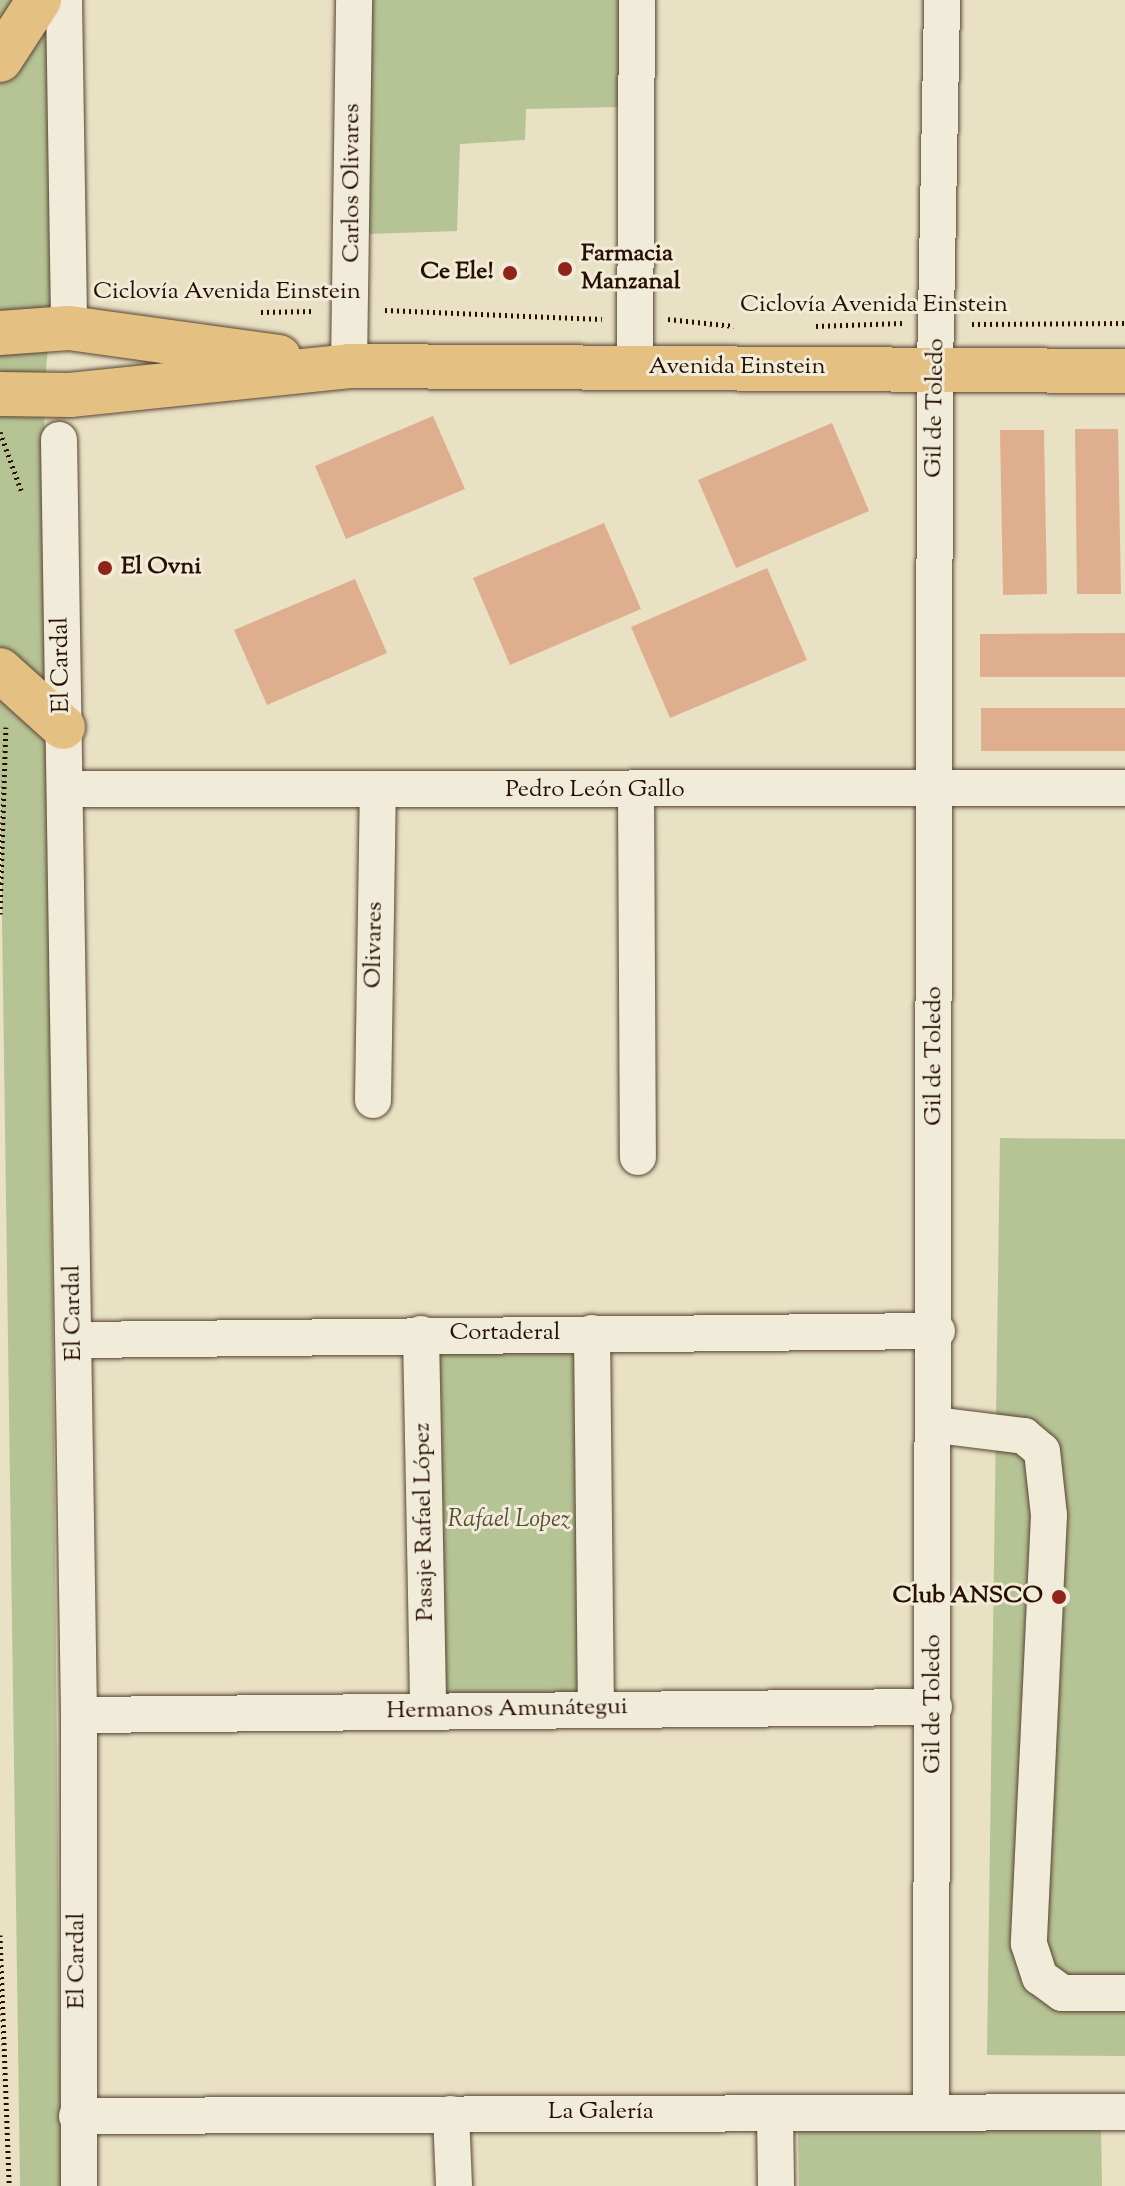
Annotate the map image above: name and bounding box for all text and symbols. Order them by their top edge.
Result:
street label: Carlos Olivares [339,103,367,263]
place label: Farmacia Manzanal [581,241,680,297]
place label: Ce Ele! [420,259,494,287]
marker: Farmacia Manzanal [556,260,574,278]
marker: Ce Ele! [501,264,519,282]
street label: Ciclovía Avenida Einstein [93,279,361,307]
street label: Ciclovía Avenida Einstein [740,292,1008,320]
street label: Gil de Toledo [920,338,952,478]
street label: Avenida Einstein [648,354,826,382]
place label: El Ovni [121,554,201,582]
marker: El Ovni [96,559,114,577]
street label: El Cardal [47,617,77,713]
street label: Pedro León Gallo [505,777,685,805]
street label: Olivares [360,901,390,989]
street label: Gil de Toledo [921,986,949,1126]
street label: El Cardal [59,1265,89,1361]
street label: Cortaderal [450,1320,560,1348]
street label: Pasaje Rafael López [409,1422,441,1622]
park label: Rafael Lopez [448,1507,570,1535]
place label: Club ANSCO [893,1583,1043,1611]
marker: Club ANSCO [1050,1588,1068,1606]
street label: Gil de Toledo [920,1634,948,1774]
street label: Hermanos Amunátegui [386,1693,628,1727]
street label: El Cardal [64,1913,92,2009]
street label: La Galería [548,2099,654,2127]

